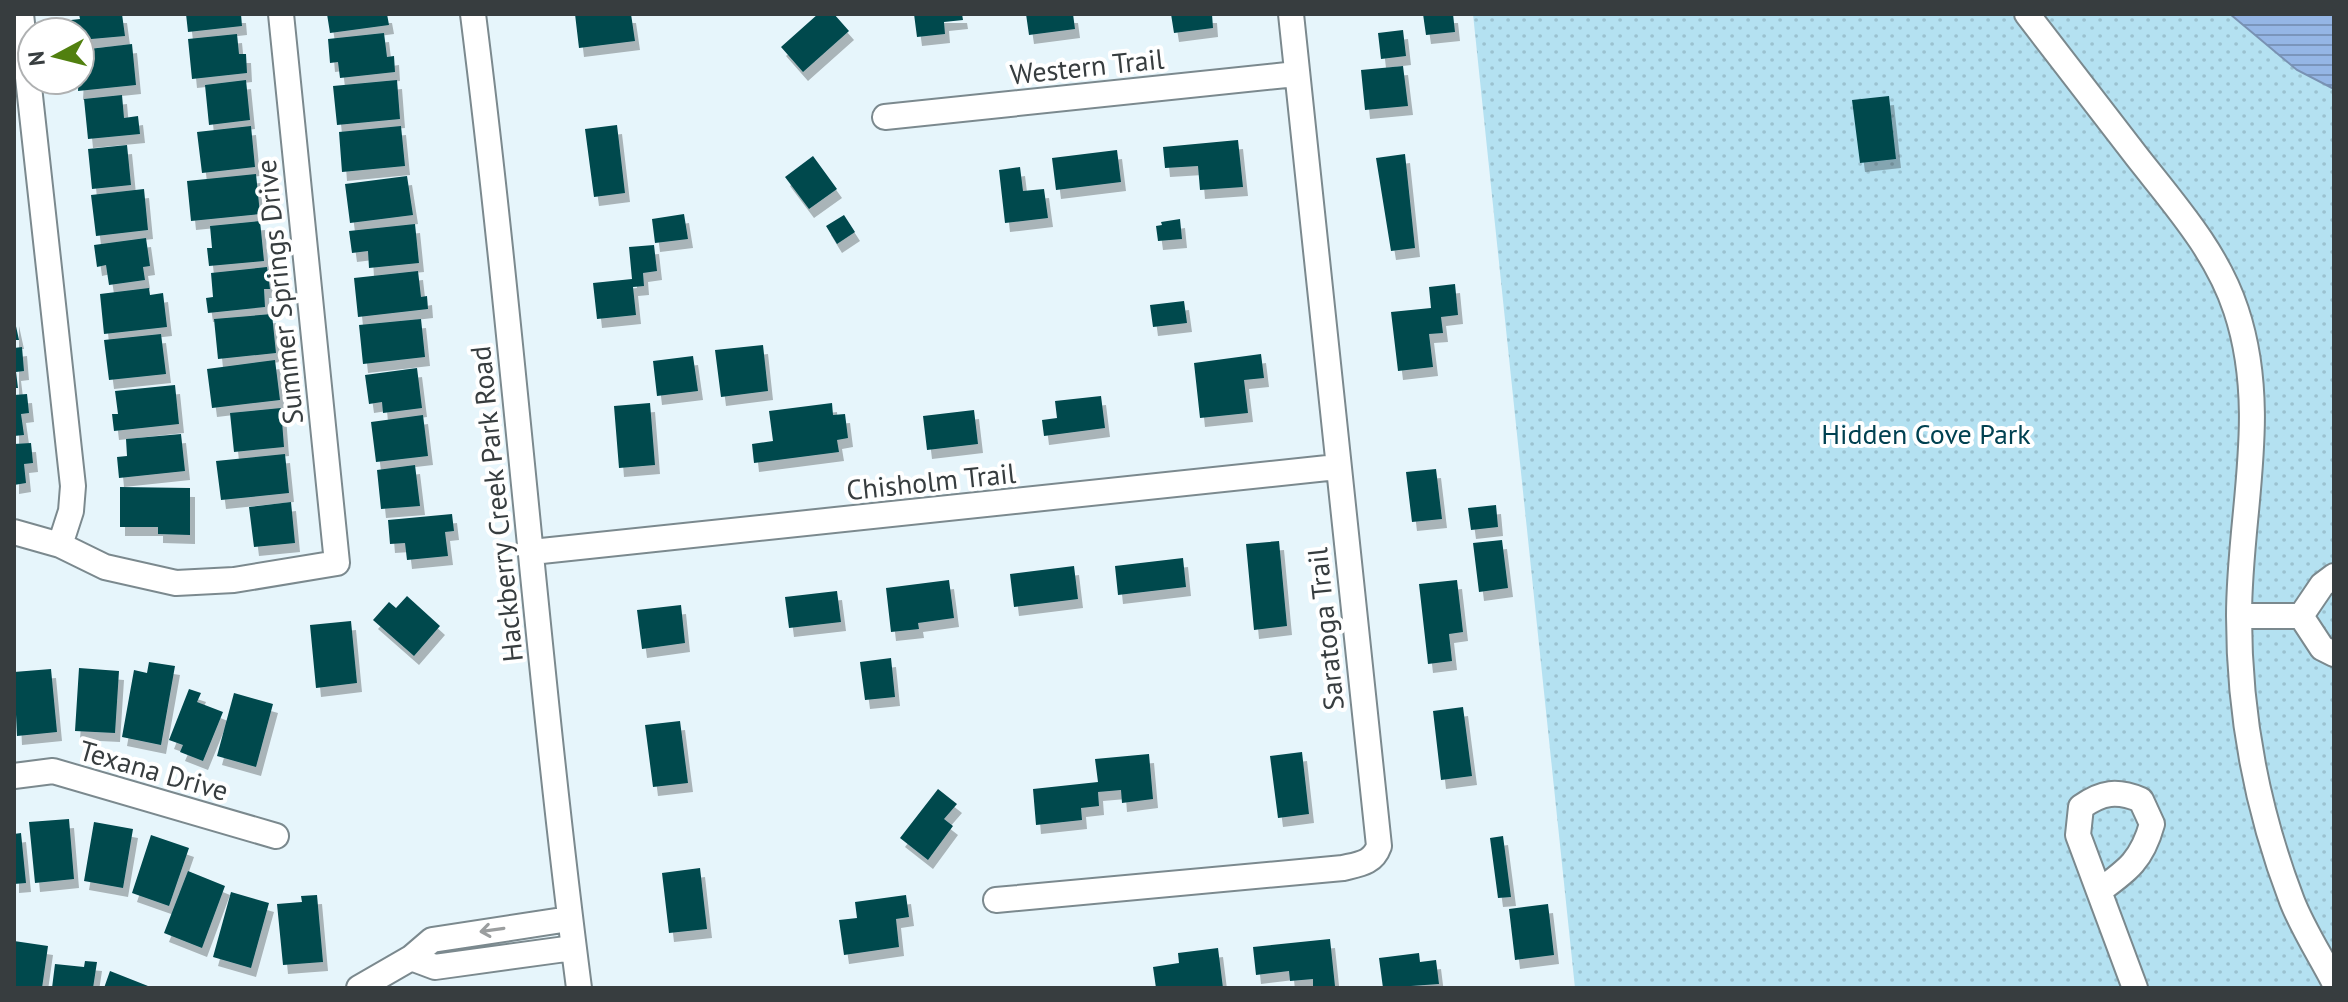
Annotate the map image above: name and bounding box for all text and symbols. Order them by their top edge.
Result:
north arrow [16,16,96,96]
street label: Western Trail [1008,40,1166,92]
text: N [21,50,51,67]
street label: Summer Springs Drive [247,158,311,426]
street label: Hackberry Creek Park Road [461,344,531,664]
park label: Hidden Cove Park [1821,415,2031,452]
street label: Chisholm Trail [844,454,1018,508]
street label: Saratoga Trail [1298,546,1352,712]
street label: Texana Drive [75,731,233,809]
one-way arrow [480,923,505,938]

